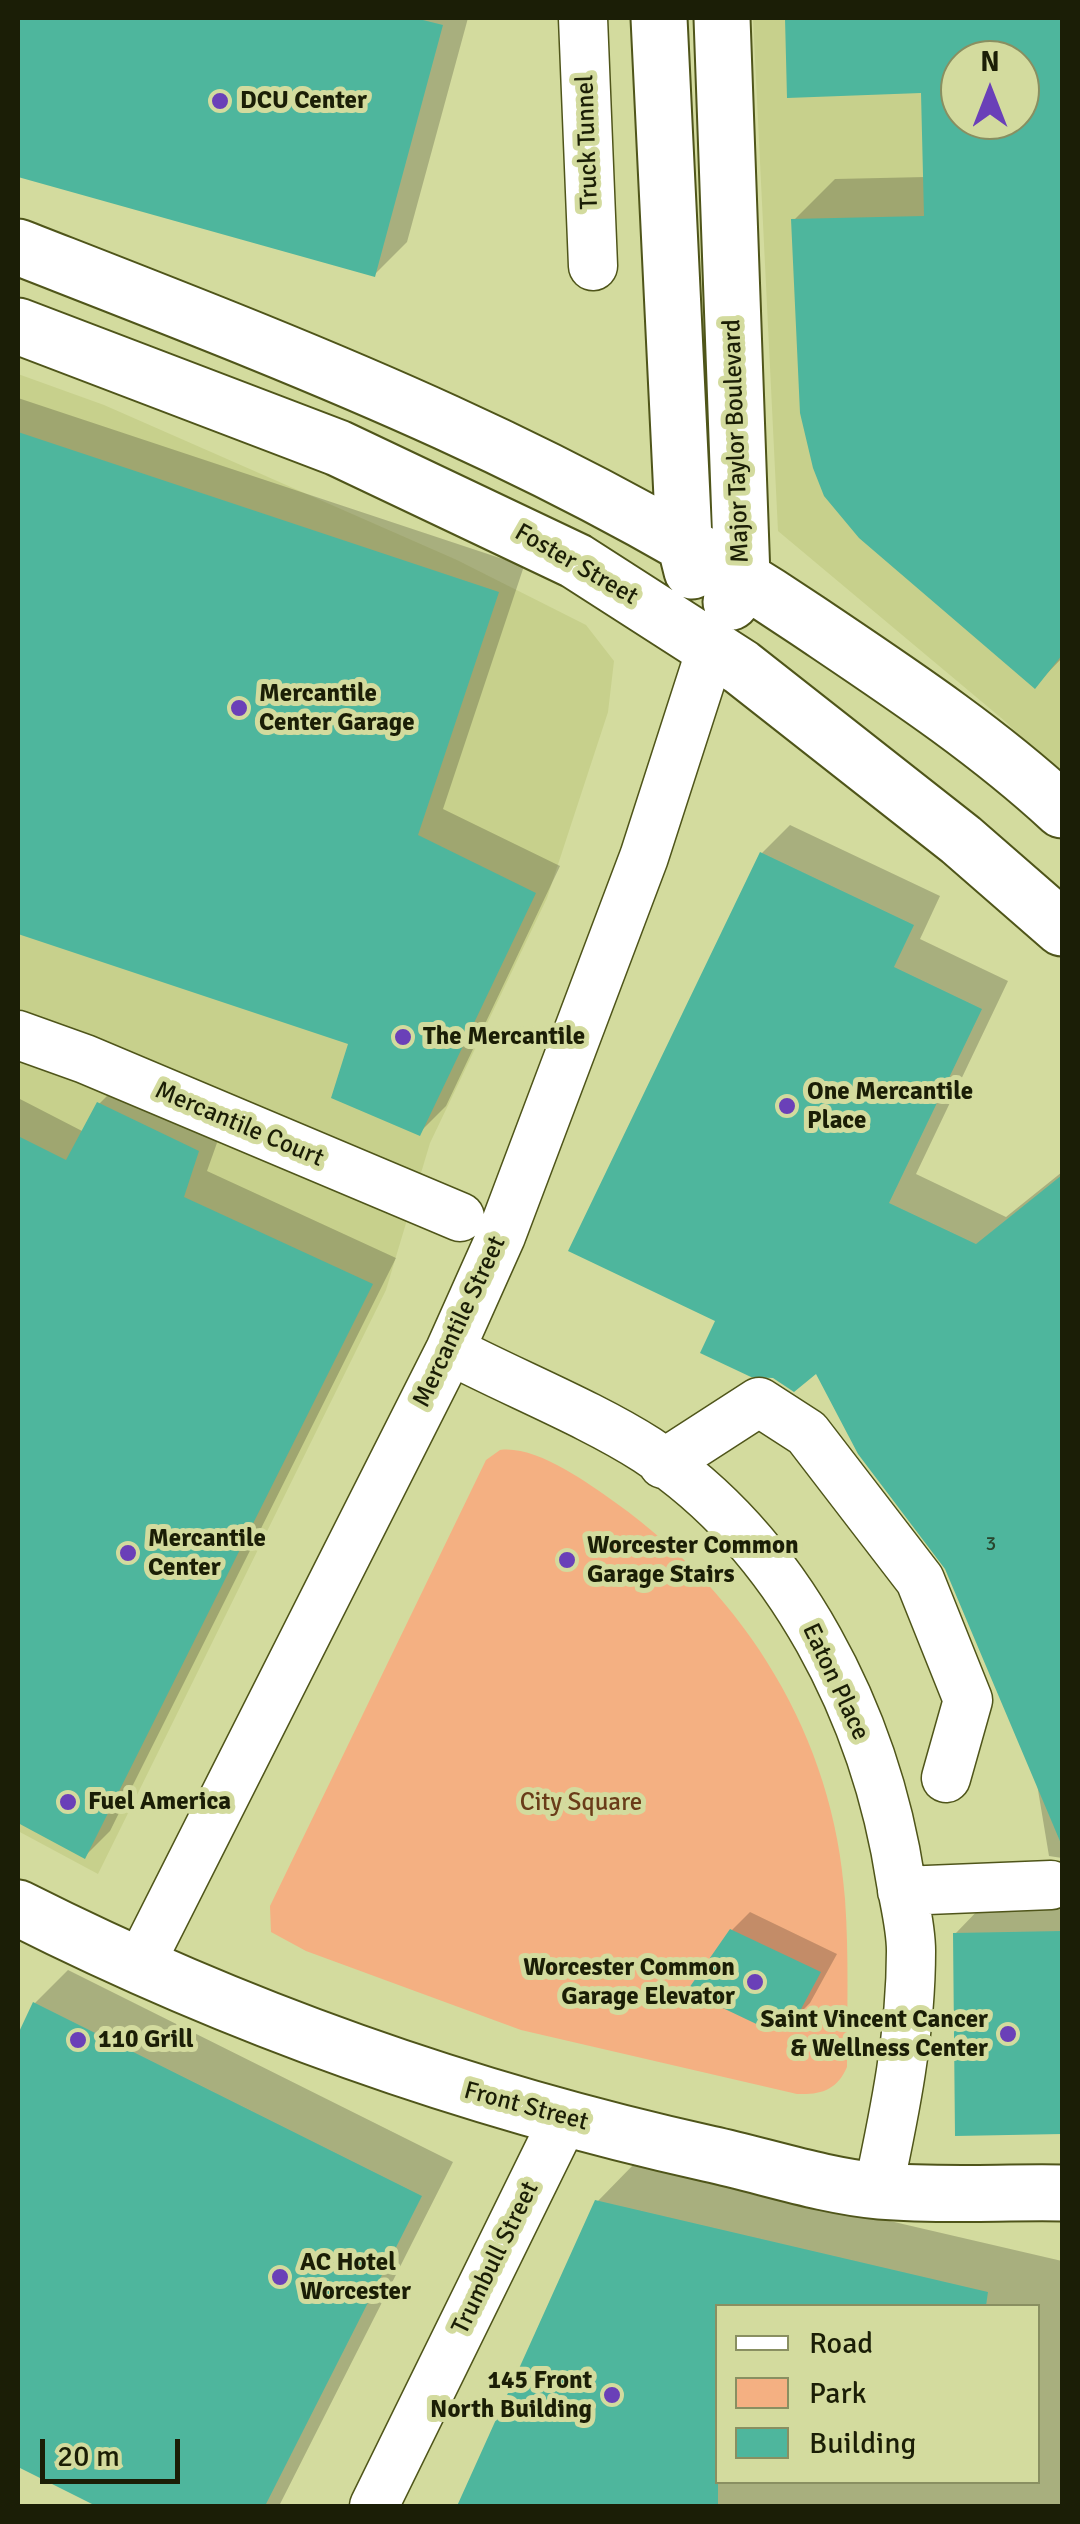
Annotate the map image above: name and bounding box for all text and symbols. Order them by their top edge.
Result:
north arrow [940,40,1040,140]
text: N [980,45,1000,79]
street label: Truck Tunnel [571,74,605,210]
place label: DCU Center [240,86,367,116]
marker: DCU Center [209,90,231,112]
street label: Major Taylor Boulevard [718,318,756,564]
street label: Foster Street [509,518,643,612]
place label: Mercantile Center Garage [259,679,415,738]
marker: Mercantile Center Garage [228,697,250,719]
place label: The Mercantile [423,1022,585,1052]
marker: The Mercantile [392,1026,414,1048]
street label: Mercantile Court [150,1076,328,1174]
place label: One Mercantile Place [807,1077,973,1136]
marker: One Mercantile Place [776,1095,798,1117]
street label: Mercantile Street [407,1232,513,1412]
place label: Mercantile Center [148,1524,266,1583]
place label: Worcester Common Garage Stairs [587,1531,799,1590]
house number: 3 [986,1533,996,1557]
marker: Mercantile Center [117,1542,139,1564]
marker: Worcester Common Garage Stairs [556,1549,578,1571]
street label: Eaton Place [795,1619,875,1745]
place label: Fuel America [88,1787,231,1817]
park label: City Square [520,1788,642,1818]
marker: Fuel America [57,1791,79,1813]
place label: Worcester Common Garage Elevator [523,1953,735,2012]
marker: Worcester Common Garage Elevator [744,1971,766,1993]
place label: Saint Vincent Cancer & Wellness Center [761,2005,988,2064]
marker: Saint Vincent Cancer & Wellness Center [997,2023,1019,2045]
place label: 110 Grill [98,2025,194,2055]
marker: 110 Grill [67,2029,89,2051]
street label: Front Street [461,2076,591,2138]
street label: Trumbull Street [446,2177,546,2339]
place label: AC Hotel Worcester [300,2248,411,2307]
marker: AC Hotel Worcester [269,2266,291,2288]
legend [715,2304,1040,2484]
text: Road [809,2325,873,2362]
place label: 145 Front North Building [430,2366,592,2425]
text: Park [809,2375,867,2412]
marker: 145 Front North Building [601,2384,623,2406]
scale bar [45,2419,185,2481]
text: Building [809,2425,916,2462]
text: 20 m [57,2438,120,2475]

